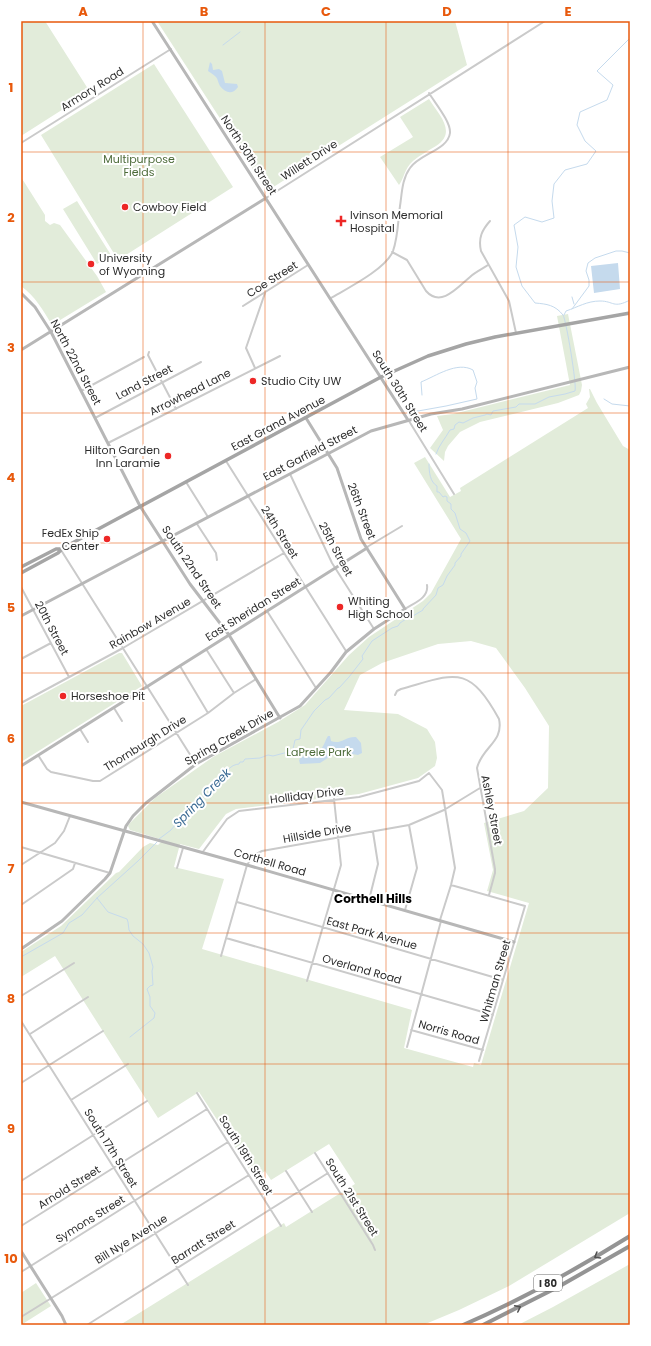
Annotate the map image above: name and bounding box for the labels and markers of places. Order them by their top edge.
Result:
place label: Cowboy Field [133,199,206,215]
marker: Cowboy Field [120,202,130,212]
place label: Ivinson Memorial Hospital [350,207,443,236]
marker: Ivinson Memorial Hospital [335,215,347,227]
place label: University of Wyoming [99,250,165,279]
marker: University of Wyoming [86,259,96,269]
place label: Studio City UW [261,373,341,389]
marker: Studio City UW [248,376,258,386]
place label: Hilton Garden Inn Laramie [85,442,160,471]
marker: Hilton Garden Inn Laramie [163,451,173,461]
place label: FedEx Ship Center [42,525,99,554]
marker: FedEx Ship Center [102,534,112,544]
place label: Whiting High School [348,593,413,622]
marker: Whiting High School [335,602,345,612]
place label: Horseshoe Pit [71,688,145,704]
marker: Horseshoe Pit [58,691,68,701]

